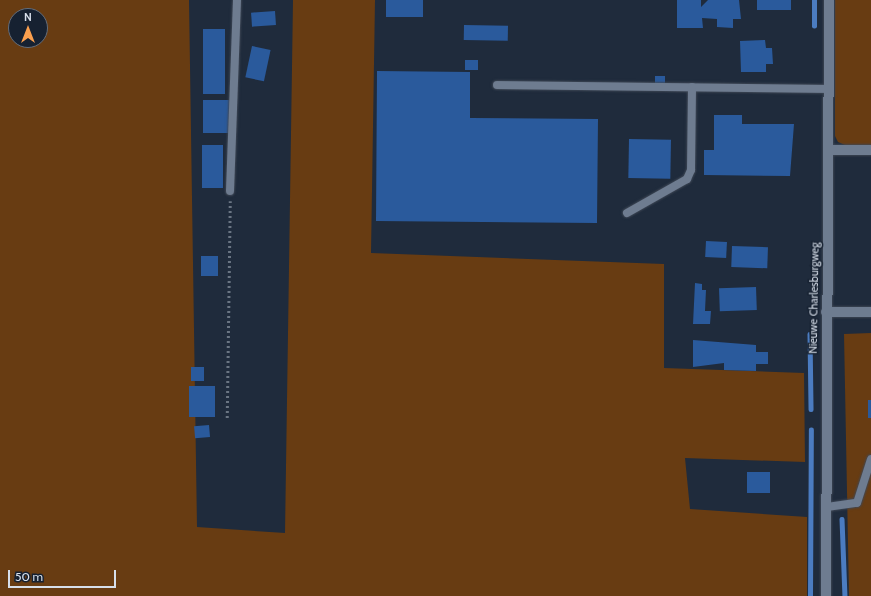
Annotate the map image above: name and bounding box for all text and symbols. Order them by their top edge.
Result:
north arrow [8,8,48,48]
text: N [24,10,32,24]
street label: Nieuwe Charlesburgweg [806,242,822,354]
scale bar [10,562,118,588]
text: 50 m [15,569,43,584]

